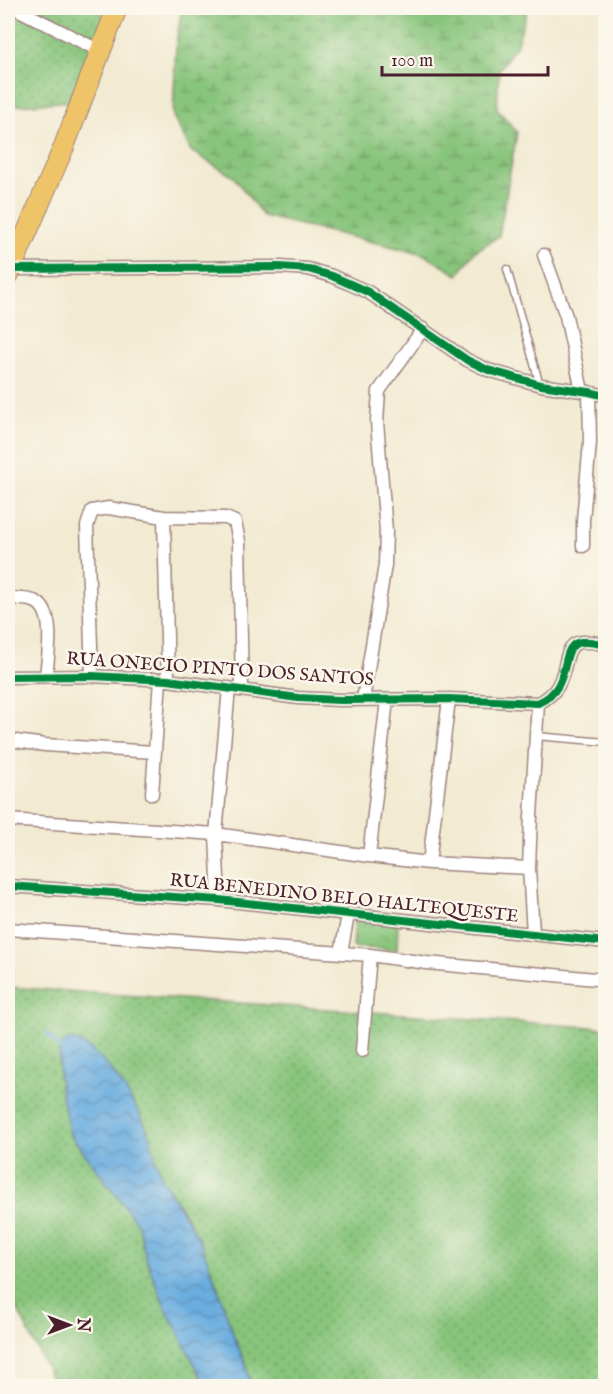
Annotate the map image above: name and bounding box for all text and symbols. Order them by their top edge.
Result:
scale bar [382,39,548,77]
text: 100 m [391,50,433,73]
street label: RUA ONECIO PINTO DOS SANTOS [66,648,374,692]
street label: RUA BENEDINO BELO HALTEQUESTE [168,869,520,929]
north arrow [39,1295,99,1355]
text: N [72,1317,92,1332]

